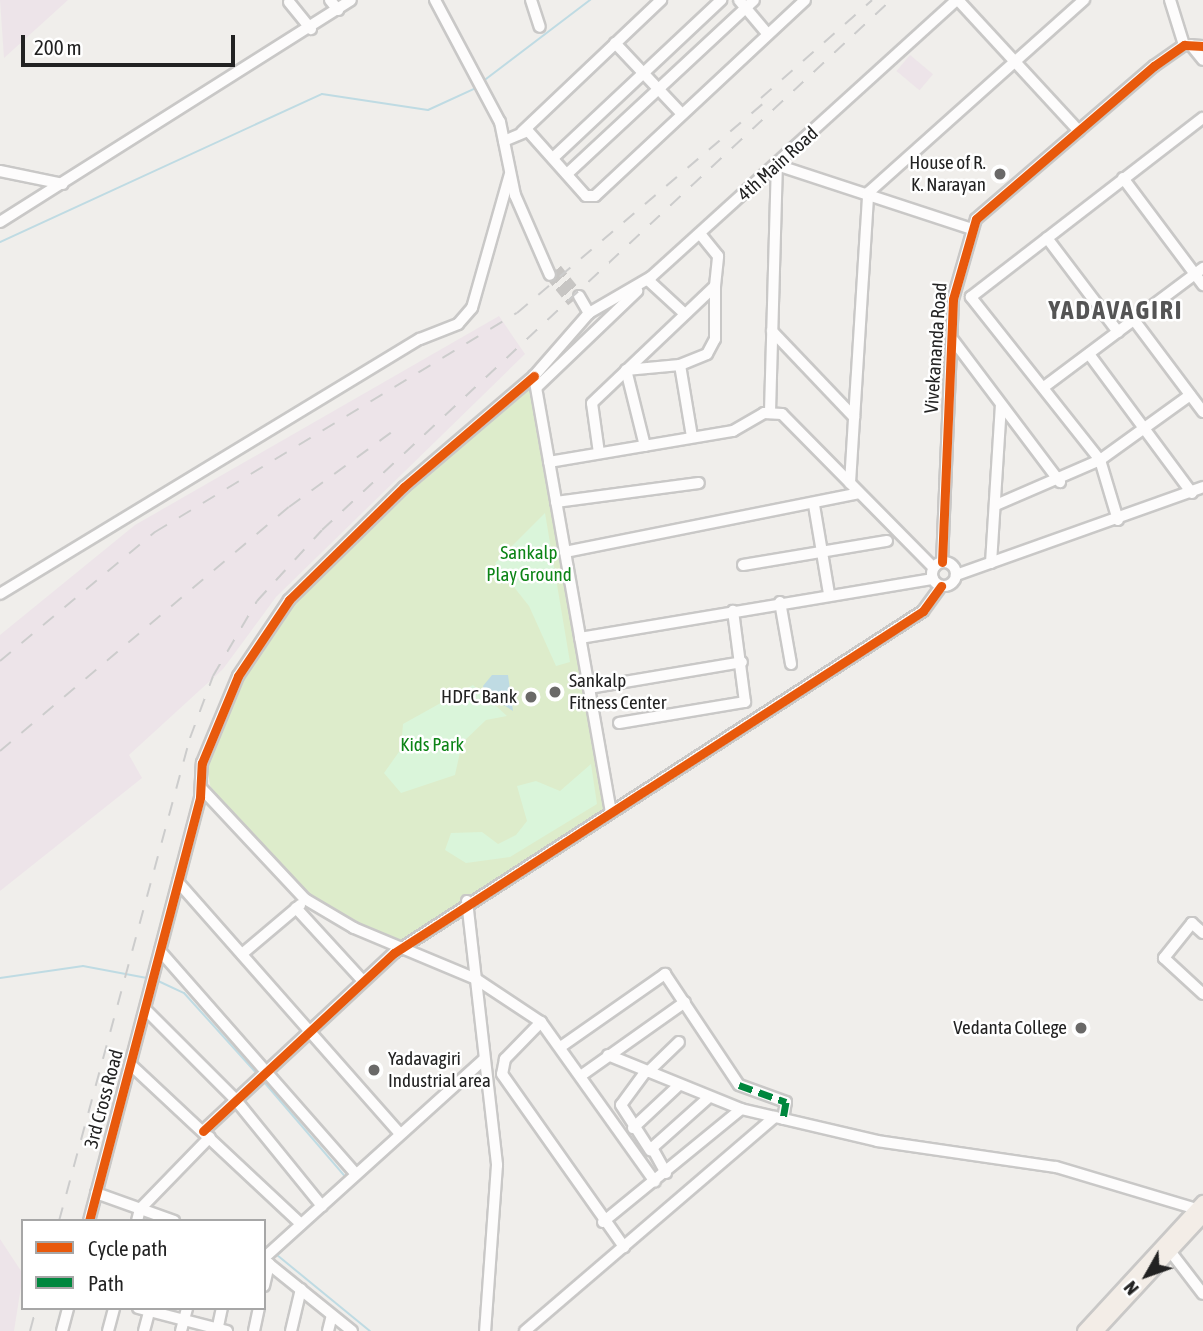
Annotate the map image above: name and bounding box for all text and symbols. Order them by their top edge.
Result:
scale bar [24,21,238,65]
text: 200 m [34,35,82,59]
street label: 4th Main Road [733,122,823,206]
place label: House of R. K. Narayan [909,152,986,196]
marker: House of R. K. Narayan [992,166,1008,182]
street label: Vivekananda Road [920,282,952,414]
district label: YADAVAGIRI [1050,295,1182,327]
park label: Sankalp Play Ground [486,542,572,586]
place label: Sankalp Fitness Center [569,670,666,714]
marker: Sankalp Fitness Center [547,684,563,700]
place label: HDFC Bank [441,686,517,708]
marker: HDFC Bank [523,689,539,705]
park label: Kids Park [400,734,464,756]
place label: Vedanta College [953,1017,1067,1039]
marker: Vedanta College [1073,1020,1089,1036]
street label: 3rd Cross Road [80,1047,128,1151]
place label: Yadavagiri Industrial area [388,1048,491,1092]
marker: Yadavagiri Industrial area [366,1062,382,1078]
legend [21,1219,266,1310]
text: Cycle path [88,1236,167,1260]
north arrow [1112,1240,1182,1310]
text: Path [88,1271,124,1295]
text: N [1119,1277,1143,1300]

